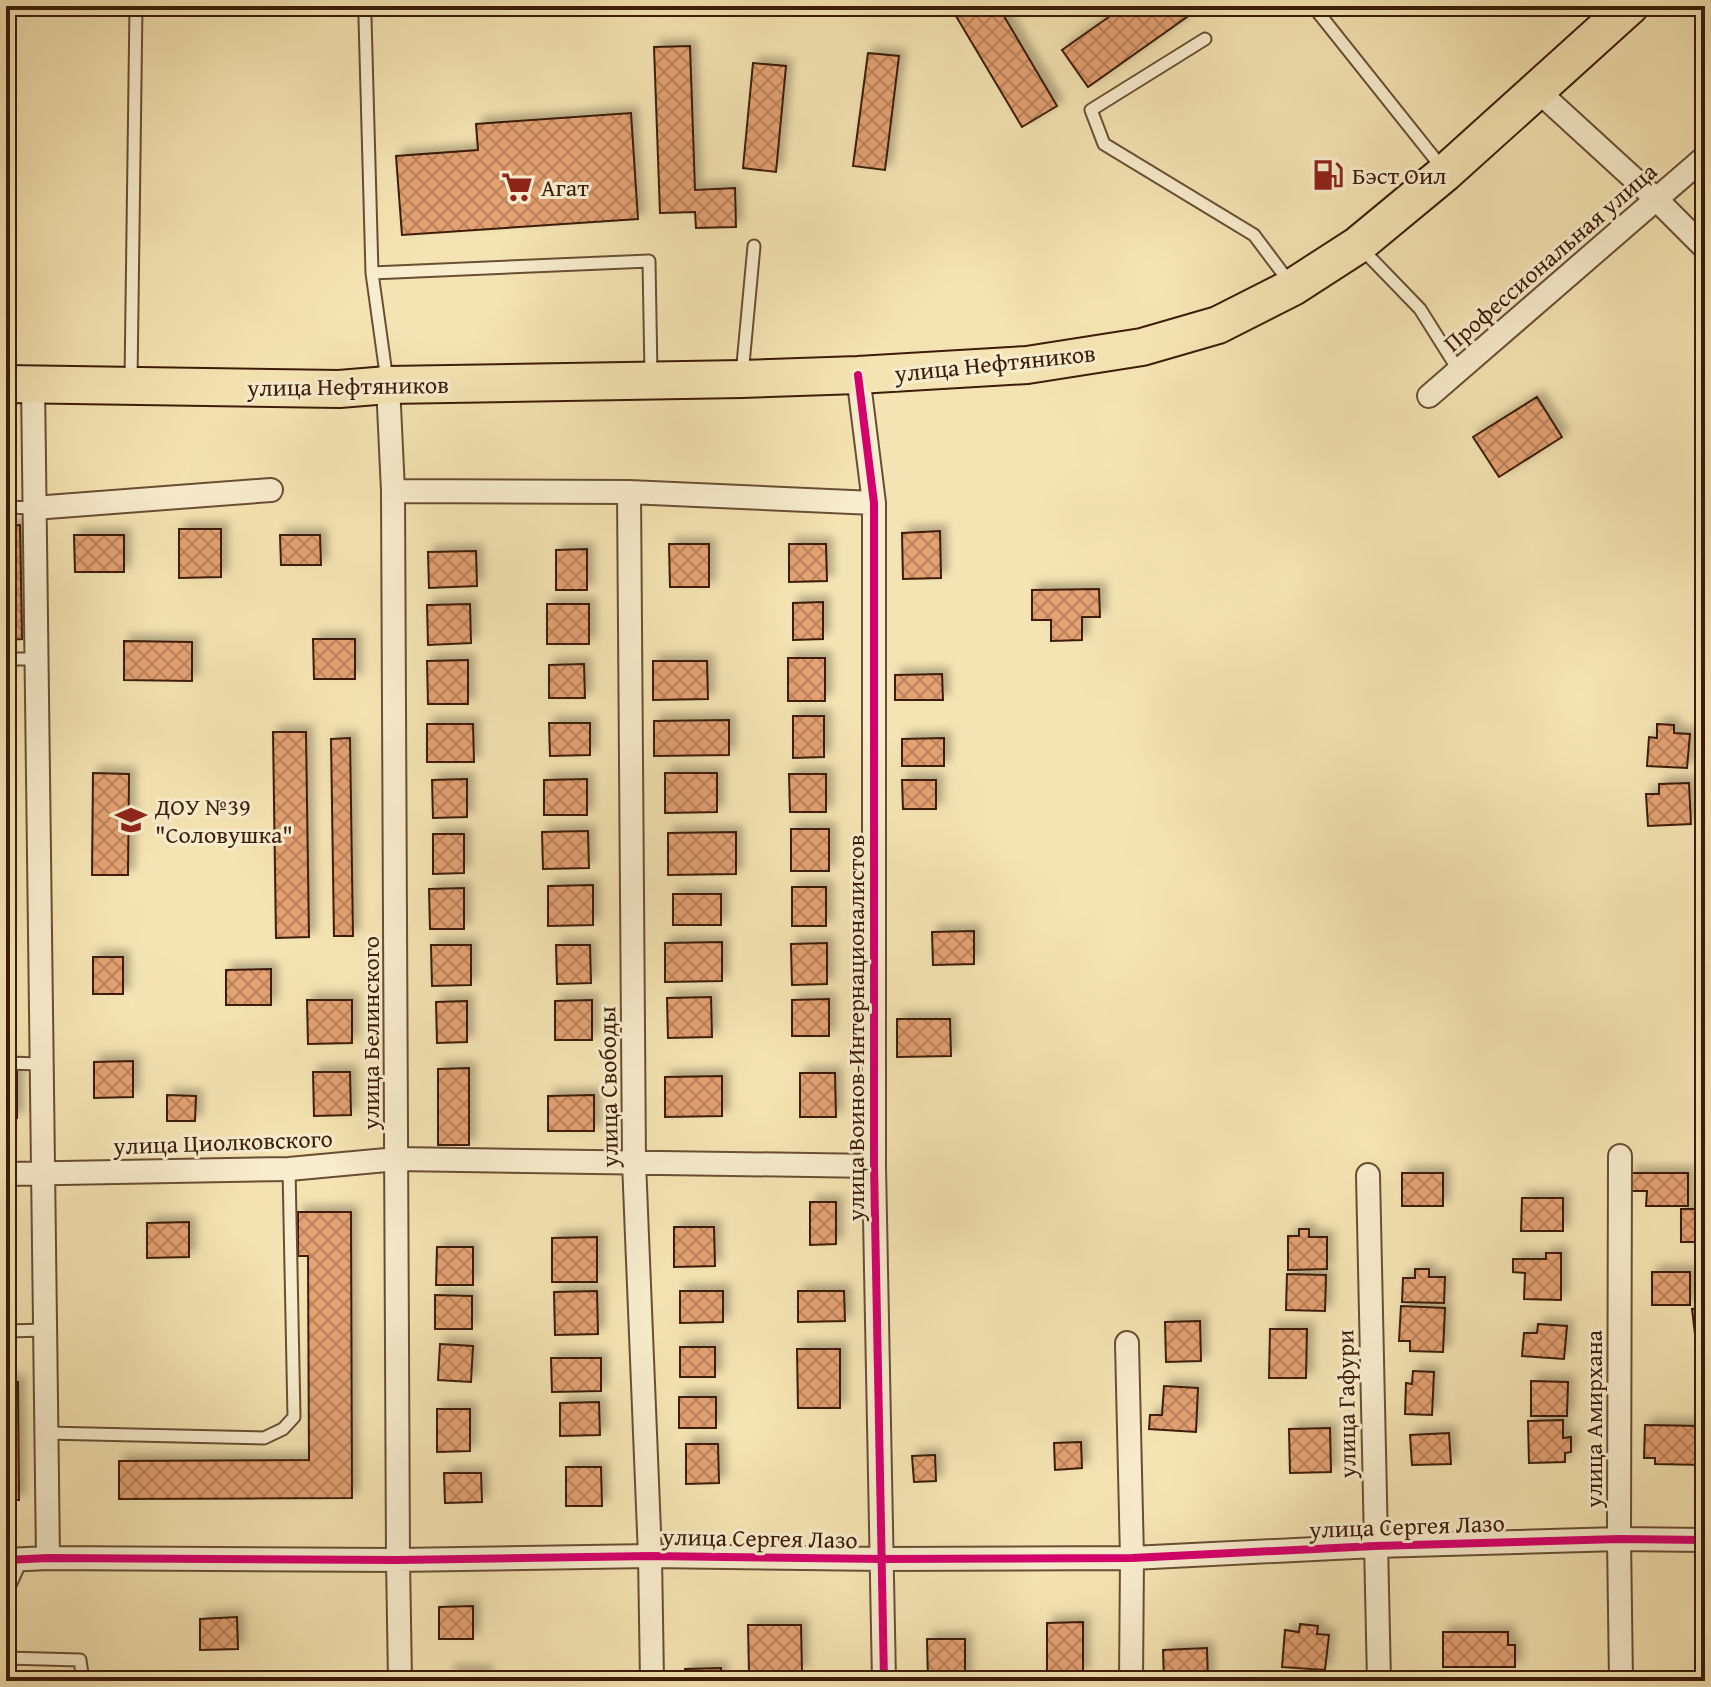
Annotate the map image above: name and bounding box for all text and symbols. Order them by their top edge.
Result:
street label: Профессиональная улица [1435,154,1665,360]
fuel station icon: Бэст Оил [1311,158,1345,192]
place label: Бэст Оил [1352,158,1446,193]
supermarket icon: Агат [500,170,534,204]
place label: Агат [541,170,589,205]
street label: улица Нефтяников [892,335,1097,391]
street label: улица Нефтяников [246,367,449,405]
place label: ДОУ №39 "Соловушка" [154,789,293,852]
school or university icon: ДОУ №39 "Соловушка" [114,803,148,837]
street label: улица Воинов-Интернационалистов [838,835,873,1222]
street label: улица Белинского [353,936,388,1131]
street label: улица Свободы [589,1006,627,1169]
street label: улица Циолковского [112,1121,333,1163]
street label: улица Гафури [1327,1329,1365,1480]
street label: улица Амирхана [1576,1329,1611,1509]
street label: улица Сергея Лазо [1308,1505,1505,1547]
street label: улица Сергея Лазо [661,1519,858,1557]

